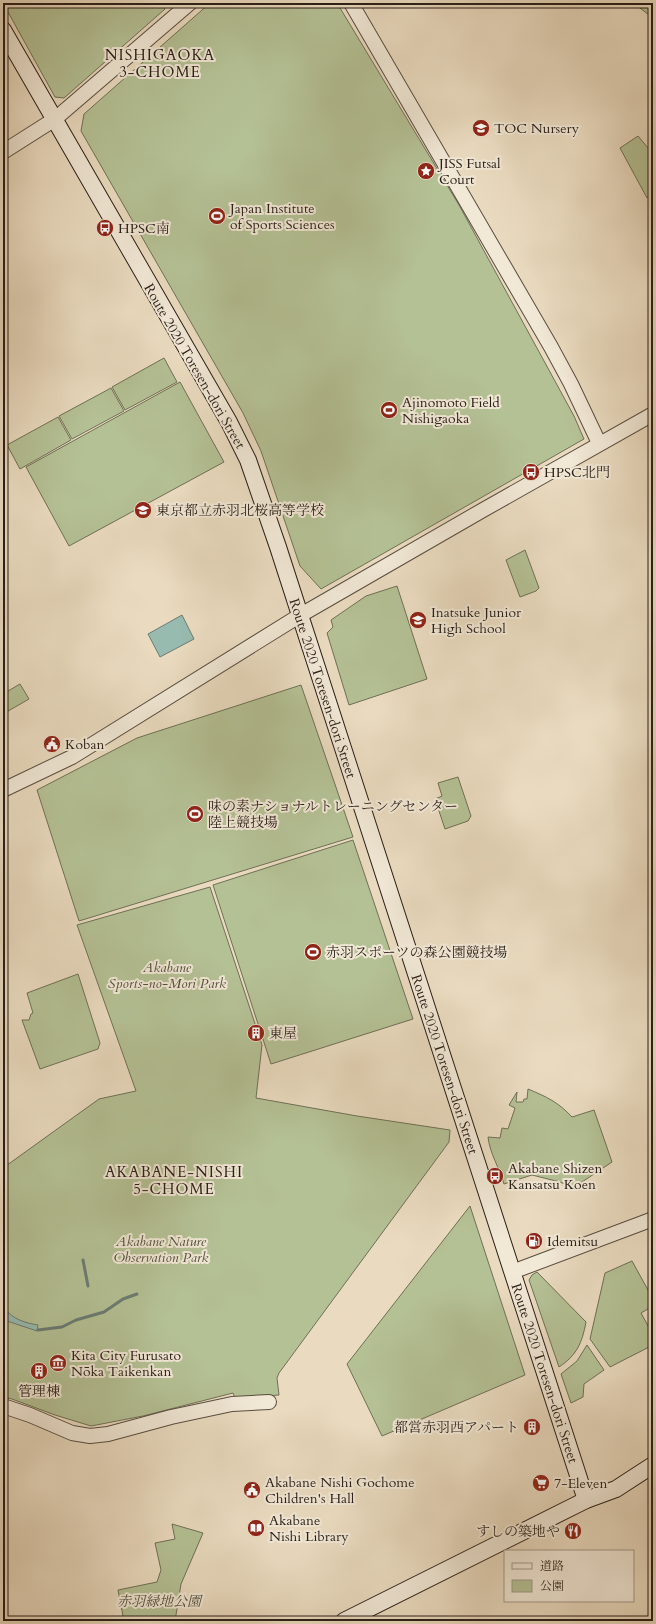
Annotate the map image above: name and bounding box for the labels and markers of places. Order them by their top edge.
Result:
school or university icon: TOC Nursery [471,118,491,138]
place label: TOC Nursery [494,119,580,138]
place label: JISS Futsal Court [437,154,501,189]
place icon: JISS Futsal Court [416,161,436,181]
place label: Japan Institute of Sports Sciences [228,199,335,234]
sports icon: Japan Institute of Sports Sciences [207,206,227,226]
bus stop icon: HPSC南 [95,218,115,238]
place label: HPSC南 [118,219,170,238]
place label: Ajinomoto Field Nishigaoka [402,393,500,428]
sports icon: Ajinomoto Field Nishigaoka [379,400,399,420]
bus stop icon: HPSC北門 [521,462,541,482]
place label: HPSC北門 [544,463,610,482]
school or university icon: 東京都立赤羽北桜高等学校 [133,500,153,520]
place label: 東京都立赤羽北桜高等学校 [156,501,324,520]
place label: Inatsuke Junior High School [431,603,522,638]
school or university icon: Inatsuke Junior High School [408,610,428,630]
public building icon: Koban [42,734,62,754]
place label: Koban [65,735,105,754]
place label: 味の素ナショナルトレーニングセンター 陸上競技場 [208,797,458,832]
sports icon: 味の素ナショナルトレーニングセンター 陸上競技場 [185,804,205,824]
sports icon: 赤羽スポーツの森公園競技場 [303,942,323,962]
place label: 赤羽スポーツの森公園競技場 [326,943,507,962]
building icon: 東屋 [246,1023,266,1043]
place label: 東屋 [269,1024,297,1043]
place label: Akabane Shizen Kansatsu Koen [508,1159,602,1194]
bus stop icon: Akabane Shizen Kansatsu Koen [485,1166,505,1186]
fuel station icon: Idemitsu [524,1231,544,1251]
place label: Idemitsu [547,1232,598,1251]
place label: Kita City Furusato Nōka Taikenkan [71,1346,181,1381]
museum icon: Kita City Furusato Nōka Taikenkan [48,1353,68,1373]
building icon: 管理棟 [29,1361,49,1381]
place label: 管理棟 [18,1382,60,1401]
building icon: 都営赤羽西アパート [522,1417,542,1437]
place label: 都営赤羽西アパート [394,1418,519,1437]
place label: Akabane Nishi Gochome Children's Hall [265,1473,415,1508]
supermarket icon: 7-Eleven [531,1473,551,1493]
place label: 7-Eleven [554,1474,607,1493]
public building icon: Akabane Nishi Gochome Children's Hall [242,1480,262,1500]
place label: Akabane Nishi Library [269,1511,349,1546]
library icon: Akabane Nishi Library [246,1518,266,1538]
restaurant icon: すしの築地や [563,1521,583,1541]
place label: すしの築地や [476,1522,560,1541]

